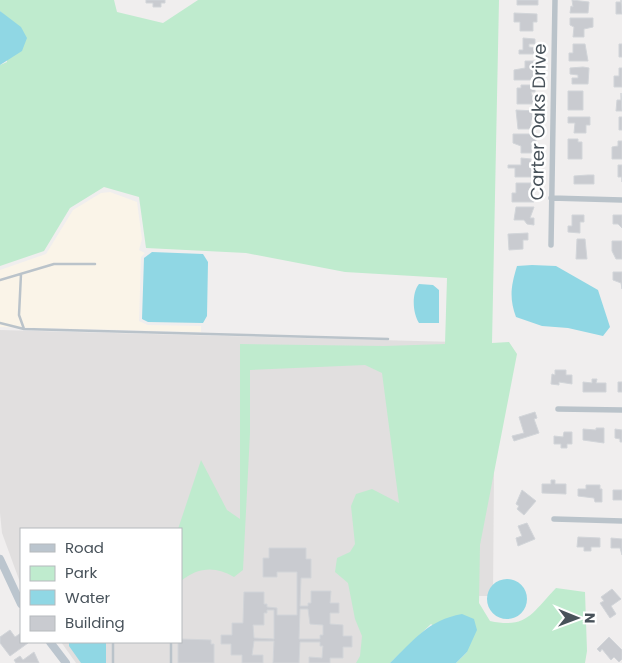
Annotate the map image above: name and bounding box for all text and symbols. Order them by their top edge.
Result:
street label: Carter Oaks Drive [524,43,552,201]
legend [20,528,182,643]
text: Road [65,537,104,558]
text: Park [65,562,97,583]
text: Water [65,587,111,608]
north arrow [552,593,602,643]
text: Building [65,612,125,633]
text: N [580,613,600,624]

